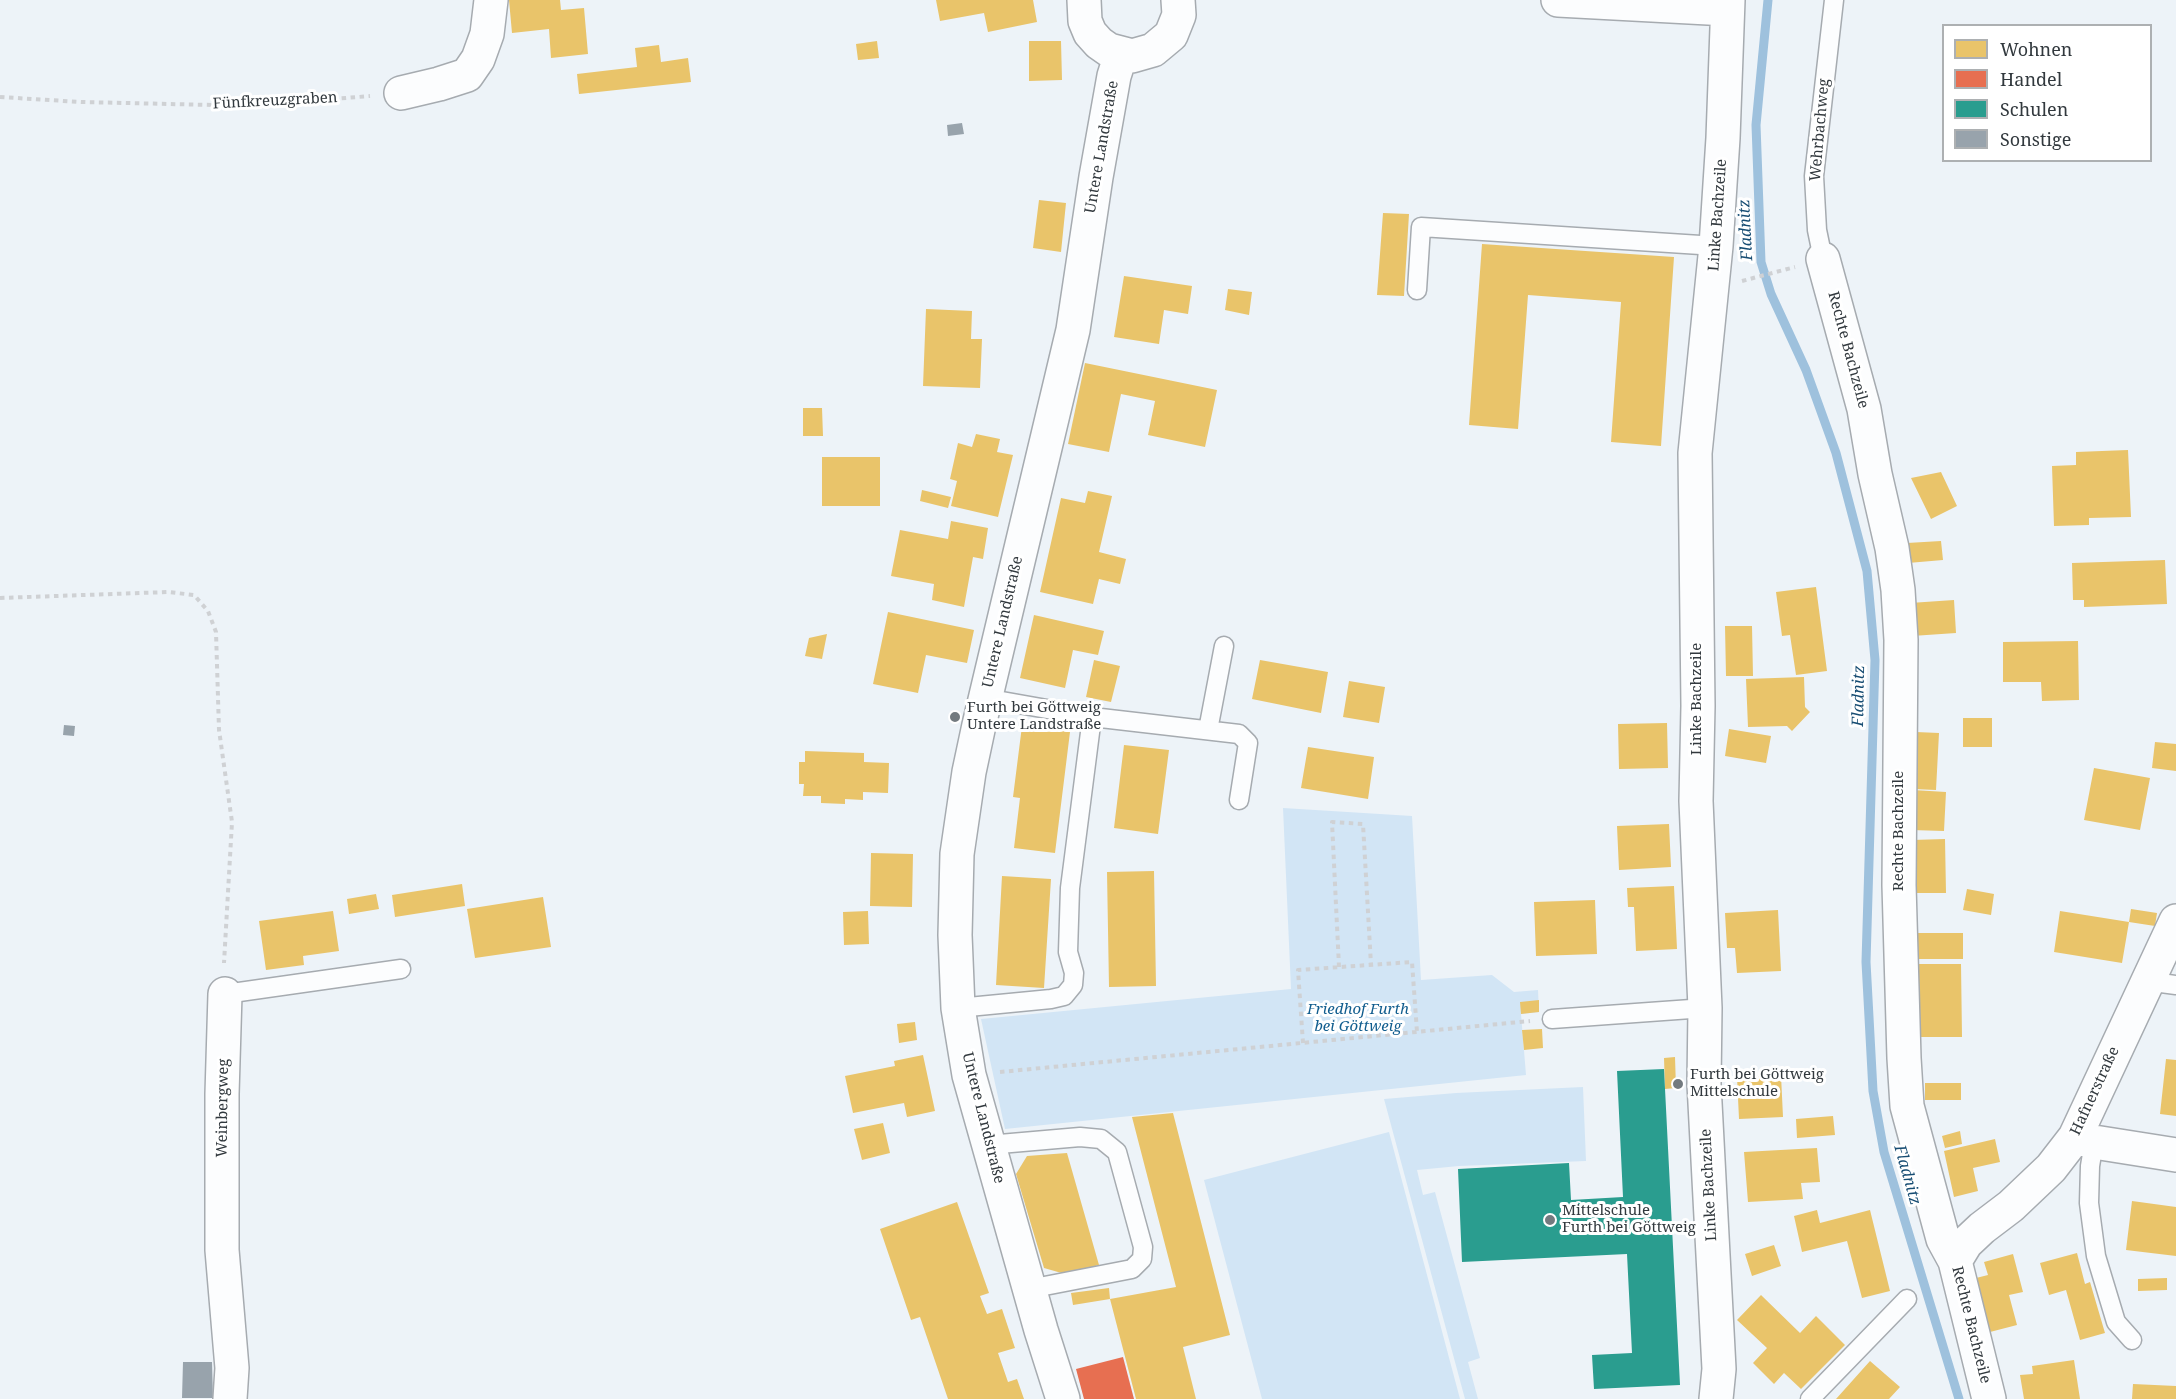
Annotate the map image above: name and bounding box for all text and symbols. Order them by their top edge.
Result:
legend [1942,24,2152,162]
text: Wohnen [2000,37,2072,61]
text: Handel [2000,67,2062,91]
street label: Wehrbachweg [1807,78,1833,182]
street label: Untere Landstraße [1081,79,1123,215]
street label: Fünfkreuzgraben [212,89,338,113]
text: Schulen [2000,97,2068,121]
text: Sonstige [2000,127,2071,151]
street label: Linke Bachzeile [1705,158,1731,272]
water label: Fladnitz [1735,199,1757,261]
street label: Rechte Bachzeile [1824,290,1872,410]
street label: Untere Landstraße [979,555,1027,689]
street label: Linke Bachzeile [1688,643,1706,755]
water label: Fladnitz [1849,665,1869,727]
place label: Furth bei Göttweig Untere Landstraße [967,699,1101,734]
marker: Furth bei Göttweig Untere Landstraße [948,710,962,724]
street label: Rechte Bachzeile [1890,771,1908,891]
park label: Friedhof Furth bei Göttweig [1307,1001,1409,1036]
street label: Hafnerstraße [2067,1044,2123,1138]
street label: Untere Landstraße [958,1051,1008,1185]
street label: Weinbergweg [213,1059,233,1157]
place label: Furth bei Göttweig Mittelschule [1690,1066,1824,1101]
marker: Furth bei Göttweig Mittelschule [1671,1077,1685,1091]
street label: Linke Bachzeile [1697,1128,1721,1242]
water label: Fladnitz [1889,1143,1925,1207]
place label: Mittelschule Furth bei Göttweig [1562,1202,1696,1237]
marker: Mittelschule Furth bei Göttweig [1543,1213,1557,1227]
street label: Rechte Bachzeile [1948,1264,1994,1386]

